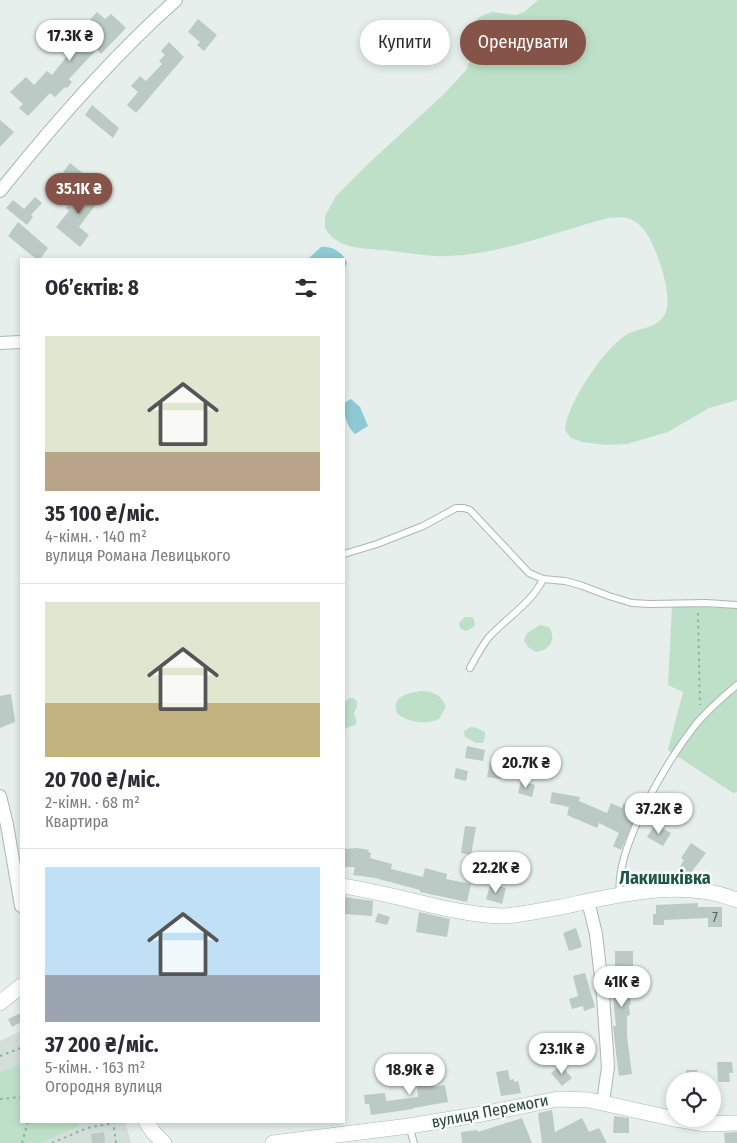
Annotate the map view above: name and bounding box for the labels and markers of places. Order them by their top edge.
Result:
pin: 17.3K ₴ [24,20,116,62]
pin: 35.1K ₴ [33,172,125,215]
pin: 20.7K ₴ [480,746,572,789]
pin: 37.2K ₴ [613,792,705,835]
pin: 22.2K ₴ [450,852,542,894]
pin: 41K ₴ [587,966,657,1008]
pin: 23.1K ₴ [516,1032,608,1075]
pin: 18.9K ₴ [364,1054,456,1096]

